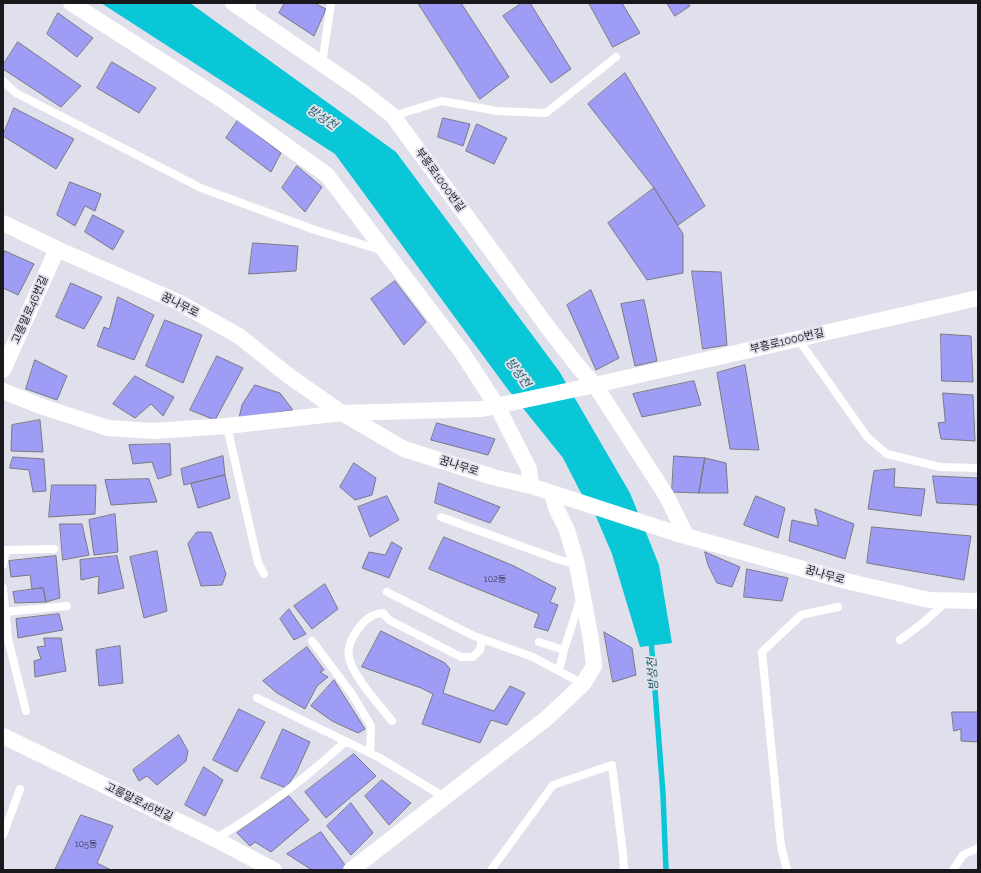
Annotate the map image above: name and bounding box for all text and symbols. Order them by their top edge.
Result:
water label: 방성천 [304,103,340,133]
street label: 부흥로1000번길 [412,146,468,214]
street label: 고릉말로46번길 [9,274,51,346]
street label: 꿈나무로 [159,290,201,320]
street label: 부흥로1000번길 [749,326,825,356]
water label: 방성천 [502,355,534,391]
street label: 꿈나무로 [438,453,480,479]
street label: 꿈나무로 [804,563,846,587]
house number: 102동 [484,574,506,584]
water label: 방성천 [645,657,661,691]
street label: 고릉말로46번길 [103,780,175,824]
house number: 105동 [75,839,97,849]

